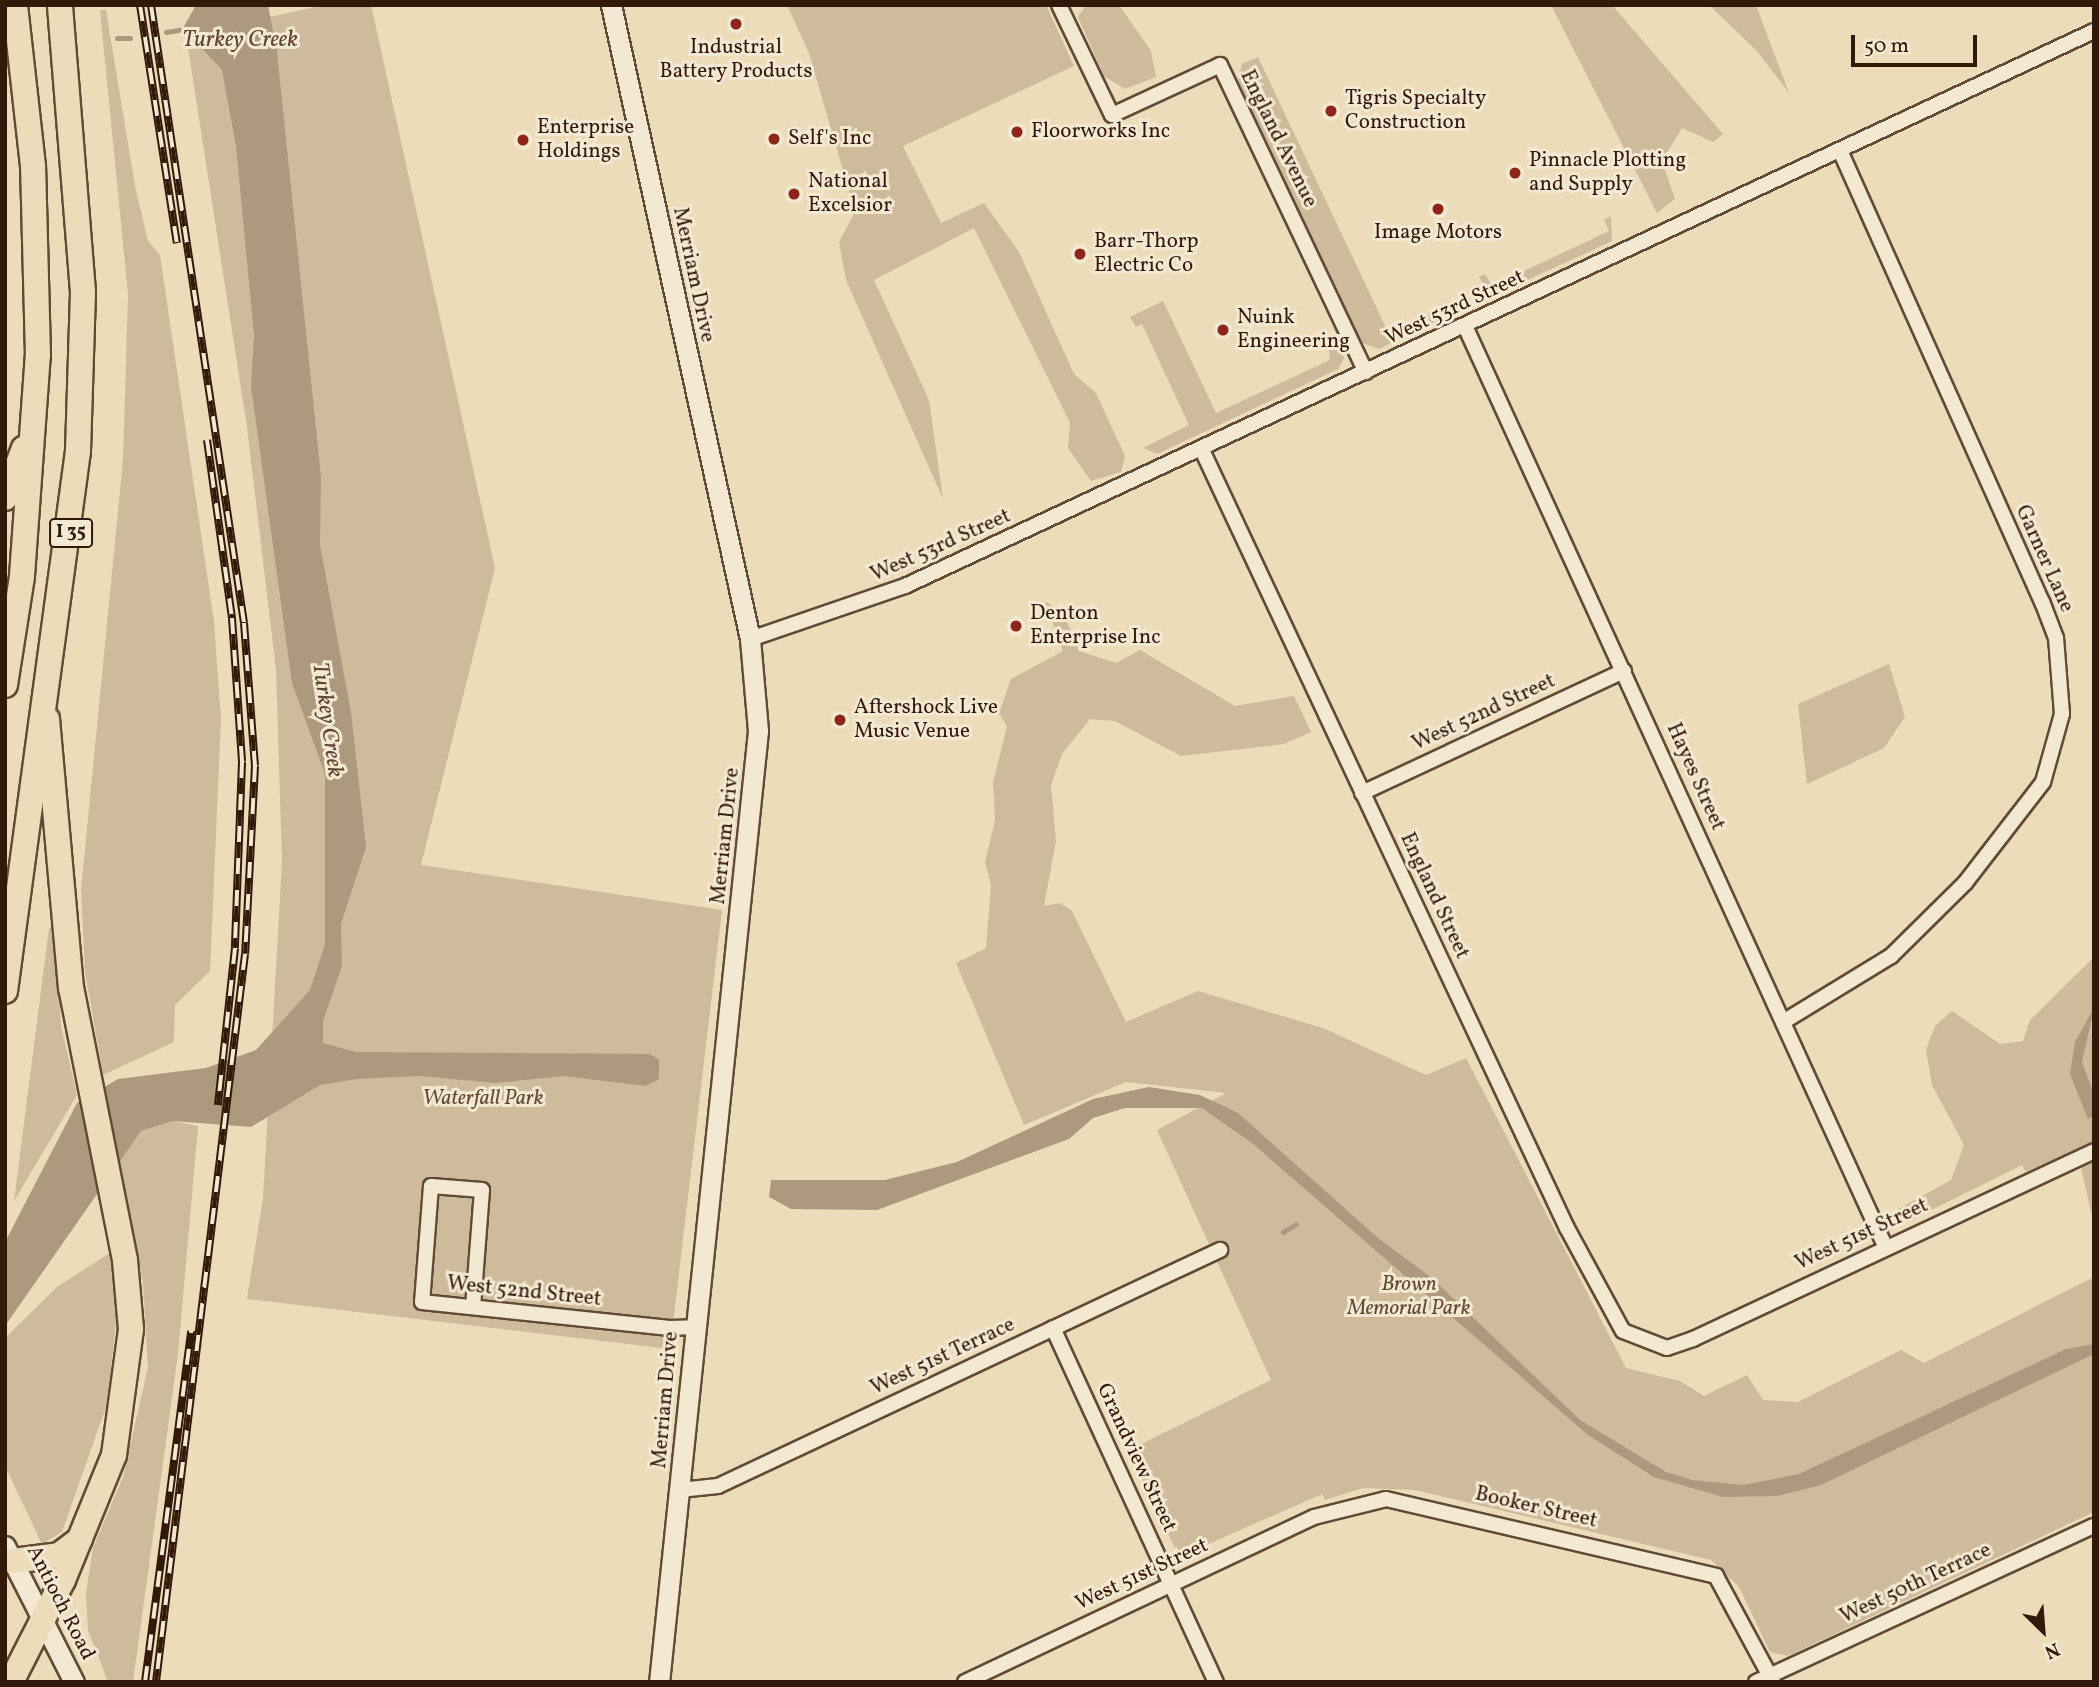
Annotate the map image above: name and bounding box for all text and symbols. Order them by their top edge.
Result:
marker: Industrial Battery Products [728,16,744,32]
scale bar [1854,21,1980,65]
water label: Turkey Creek [182,26,298,54]
text: 50 m [1864,32,1909,61]
place label: Industrial Battery Products [659,35,813,85]
street label: England Avenue [1234,66,1322,212]
place label: Tigris Specialty Construction [1345,86,1486,136]
marker: Tigris Specialty Construction [1323,103,1339,119]
place label: Enterprise Holdings [537,115,634,165]
place label: Floorworks Inc [1031,119,1170,145]
marker: Floorworks Inc [1009,124,1025,140]
place label: Self's Inc [788,126,871,152]
marker: Self's Inc [766,131,782,147]
marker: Enterprise Holdings [515,132,531,148]
place label: Pinnacle Plotting and Supply [1529,148,1686,198]
marker: Pinnacle Plotting and Supply [1507,165,1523,181]
place label: National Excelsior [808,169,892,219]
marker: National Excelsior [786,186,802,202]
marker: Image Motors [1430,201,1446,217]
street label: Merriam Drive [666,205,720,345]
place label: Image Motors [1374,220,1502,246]
place label: Barr-Thorp Electric Co [1094,229,1199,279]
marker: Barr-Thorp Electric Co [1072,246,1088,262]
street label: West 53rd Street [1381,265,1529,351]
place label: Nuink Engineering [1237,305,1350,355]
marker: Nuink Engineering [1215,322,1231,338]
street label: Garner Lane [2009,501,2079,617]
street label: West 53rd Street [867,504,1015,588]
road number: I 35 [48,518,94,548]
place label: Denton Enterprise Inc [1030,601,1161,651]
marker: Denton Enterprise Inc [1008,618,1024,634]
water label: Turkey Creek [305,661,349,779]
street label: West 52nd Street [1408,669,1560,757]
place label: Aftershock Live Music Venue [854,695,998,745]
marker: Aftershock Live Music Venue [832,712,848,728]
street label: Hayes Street [1660,719,1730,835]
street label: Merriam Drive [706,766,746,906]
street label: England Street [1394,829,1474,963]
park label: Waterfall Park [423,1086,543,1112]
street label: West 51st Street [1792,1193,1932,1277]
street label: West 52nd Street [446,1271,602,1313]
park label: Brown Memorial Park [1348,1272,1470,1322]
street label: West 51st Terrace [867,1312,1019,1402]
street label: Merriam Drive [647,1330,685,1470]
street label: Grandview Street [1090,1379,1182,1537]
street label: Booker Street [1473,1482,1599,1534]
street label: West 51st Street [1072,1533,1212,1617]
street label: West 50th Terrace [1836,1538,1996,1630]
street label: Antioch Road [20,1542,100,1664]
north arrow [2008,1596,2078,1666]
text: N [2040,1635,2064,1665]

